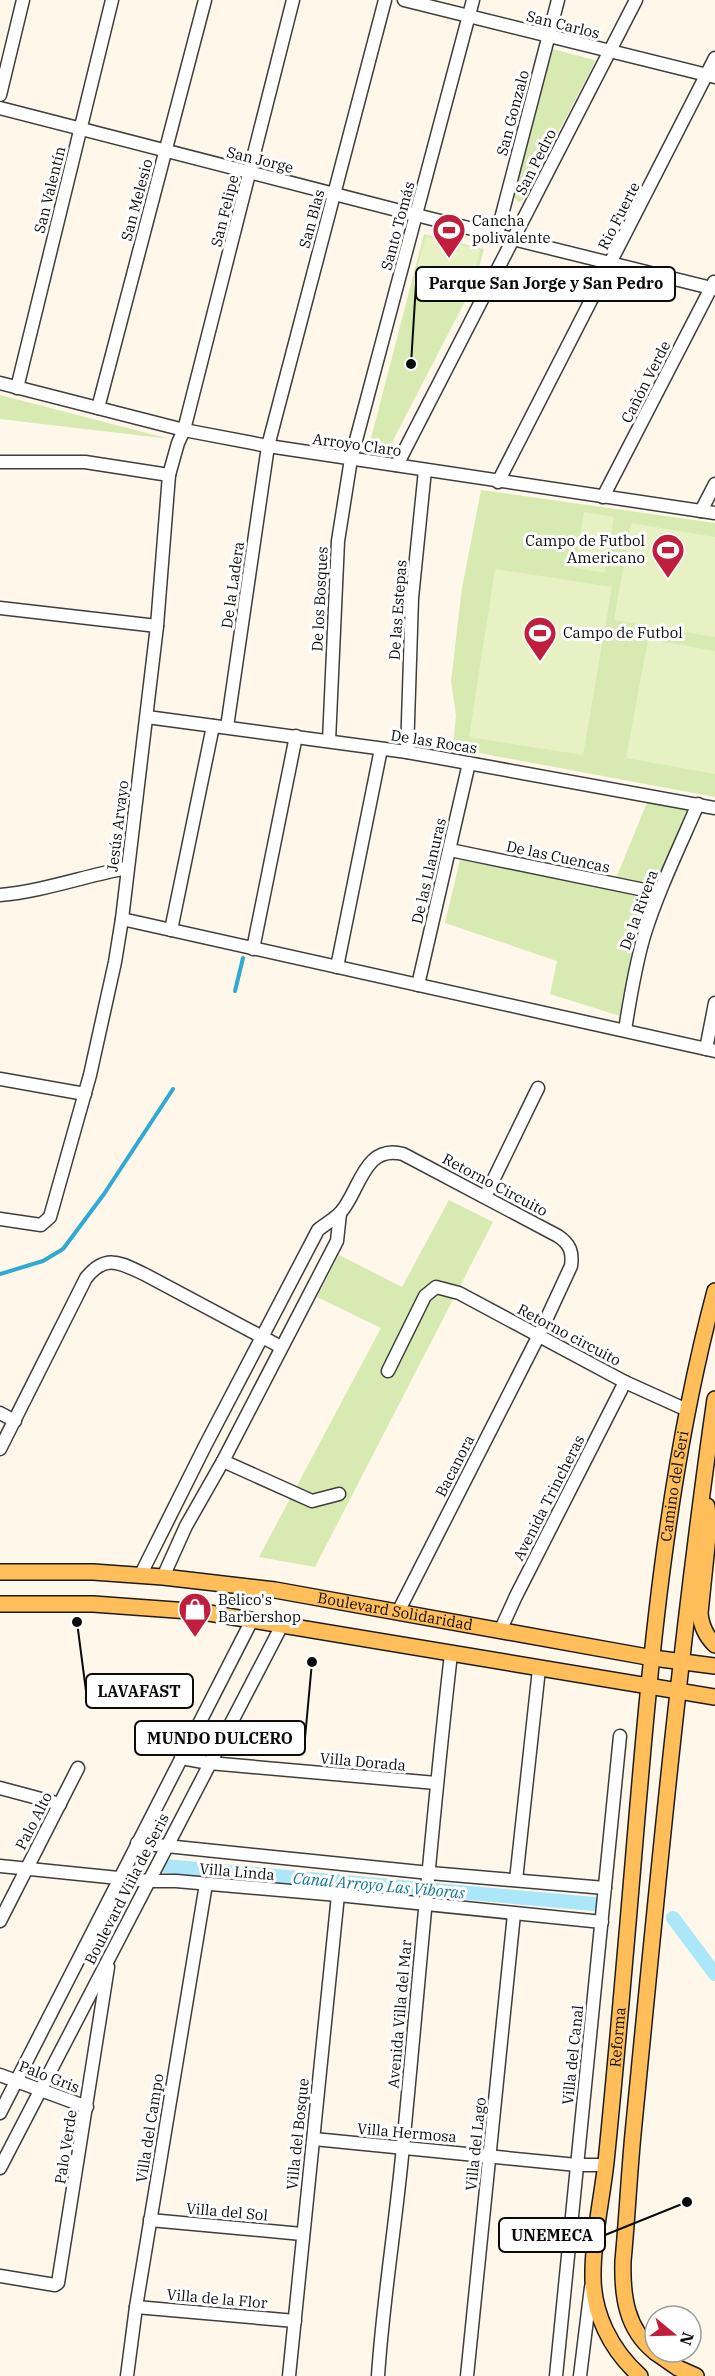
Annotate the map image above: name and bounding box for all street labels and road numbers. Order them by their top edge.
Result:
street label: San Carlos [525,6,602,43]
street label: San Gonzalo [492,68,533,158]
street label: San Pedro [511,126,560,198]
street label: San Jorge [225,142,295,177]
street label: San Valentín [30,144,70,235]
street label: San Melesio [116,157,157,243]
street label: San Felipe [206,173,243,249]
street label: Santo Tomás [377,179,418,272]
street label: Rio Fuerte [593,179,644,253]
street label: San Blas [295,187,328,250]
street label: Cañón Verde [617,337,674,426]
street label: Arroyo Claro [312,429,403,460]
street label: De la Ladera [217,540,248,630]
street label: De los Bosques [307,546,332,652]
street label: De las Estepas [385,559,410,661]
street label: De las Rocas [389,725,479,758]
street label: Jesús Arvayo [102,779,133,873]
street label: De las Llanuras [407,816,450,926]
street label: De las Cuencas [505,836,612,877]
street label: De la Rivera [615,867,662,952]
street label: Retorno Circuito [439,1149,551,1220]
street label: Retorno circuito [514,1299,624,1370]
street label: Camino del Seri [656,1429,693,1543]
street label: Bacanora [431,1432,478,1500]
street label: Avenida Trincheras [509,1432,589,1564]
street label: Boulevard Solidaridad [316,1588,474,1634]
street label: Villa Dorada [319,1748,407,1775]
street label: Palo Alto [11,1789,56,1853]
street label: Boulevard Viila de Seris [80,1810,173,1968]
street label: Villa Linda [199,1859,276,1884]
street label: Avenida Villa del Mar [384,1939,415,2089]
street label: Villa del Canal [558,2004,587,2106]
street label: Reforma [605,2006,630,2068]
street label: Palo Gris [16,2056,82,2097]
street label: Villa del Campo [132,2072,167,2184]
street label: Villa del Bosque [282,2077,313,2191]
street label: Villa del Lago [461,2096,490,2192]
street label: Palo Verde [50,2109,81,2185]
street label: Villa Hermosa [356,2119,458,2146]
street label: Villa del Sol [185,2198,269,2225]
street label: Villa de la Flor [166,2285,268,2312]

